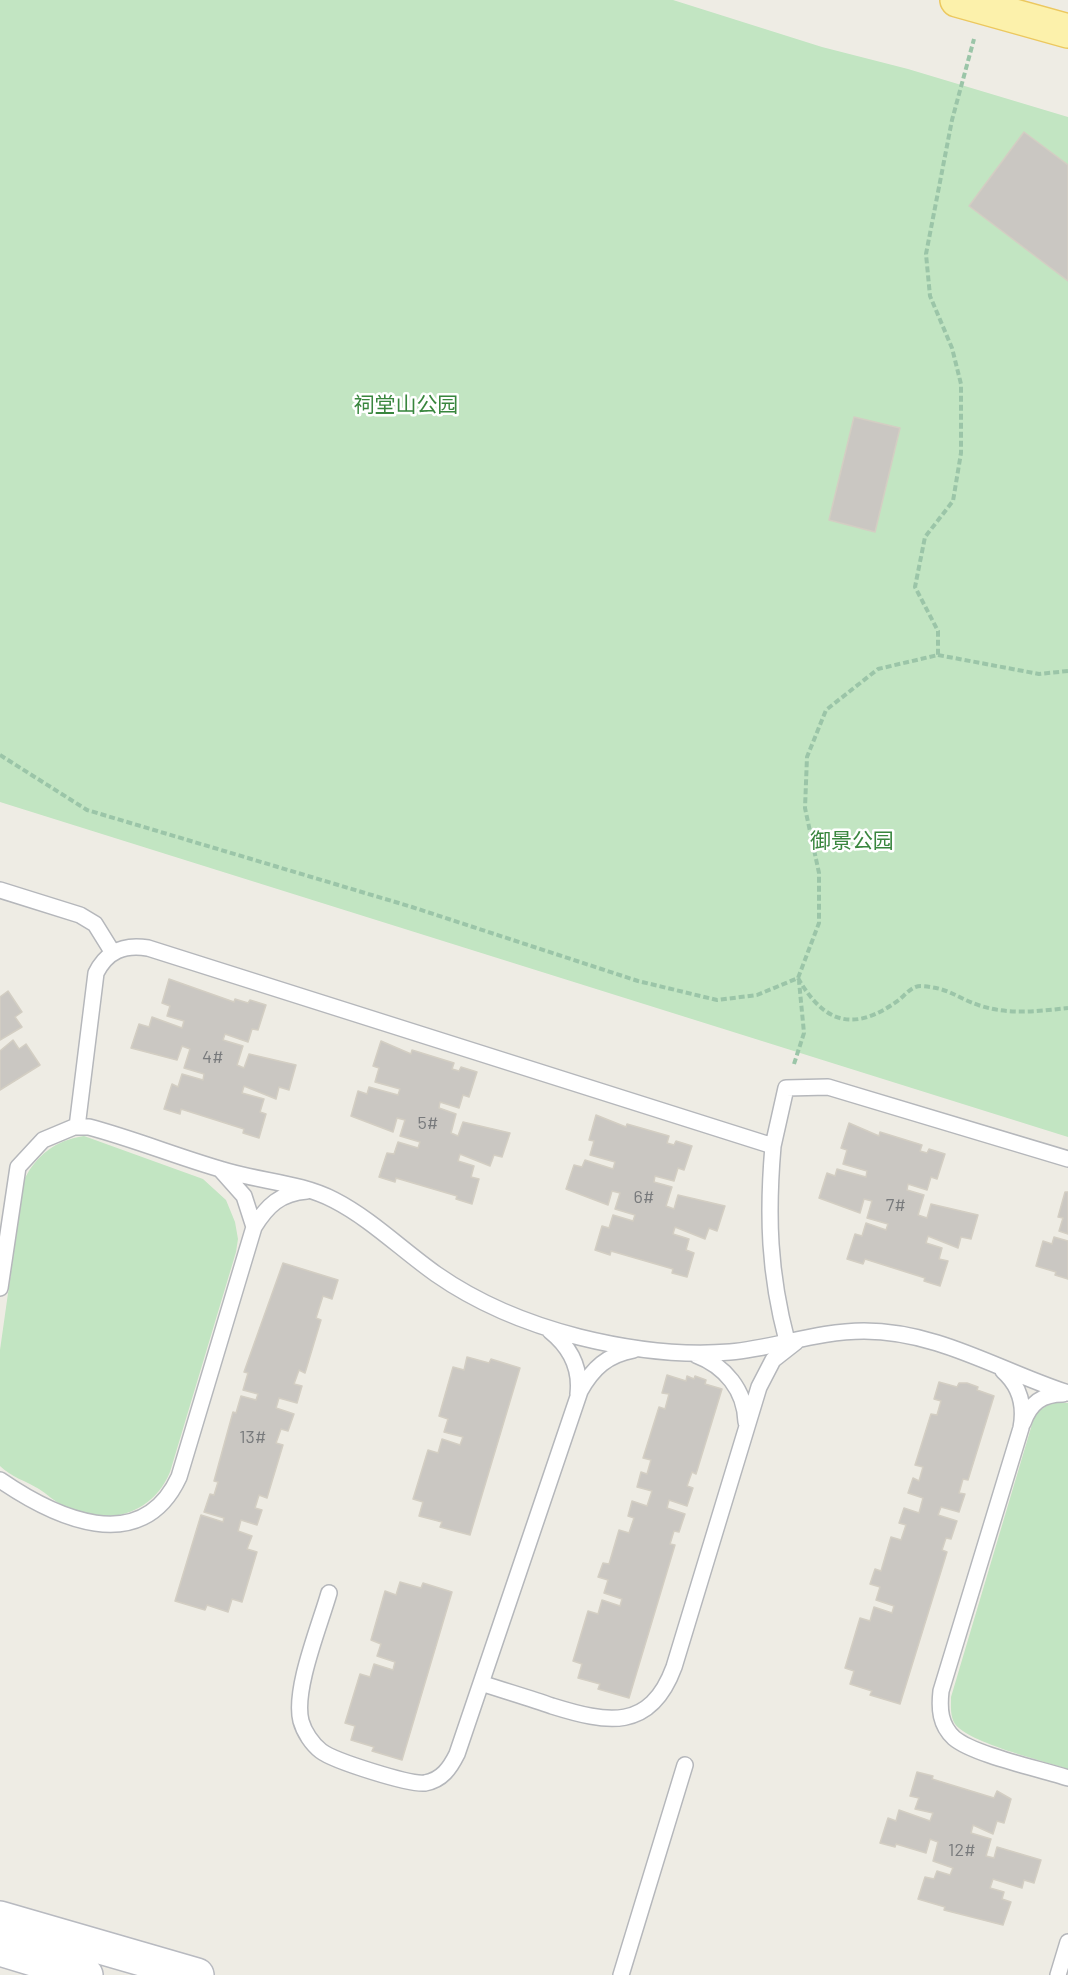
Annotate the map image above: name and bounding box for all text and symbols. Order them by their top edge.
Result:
park label: 祠堂山公园 [354,392,458,418]
park label: 御景公园 [810,828,894,854]
house number: 4# [202,1046,224,1068]
house number: 5# [417,1112,439,1134]
house number: 6# [633,1186,655,1208]
house number: 7# [886,1194,906,1216]
house number: 13# [239,1426,267,1448]
house number: 12# [948,1839,976,1861]

